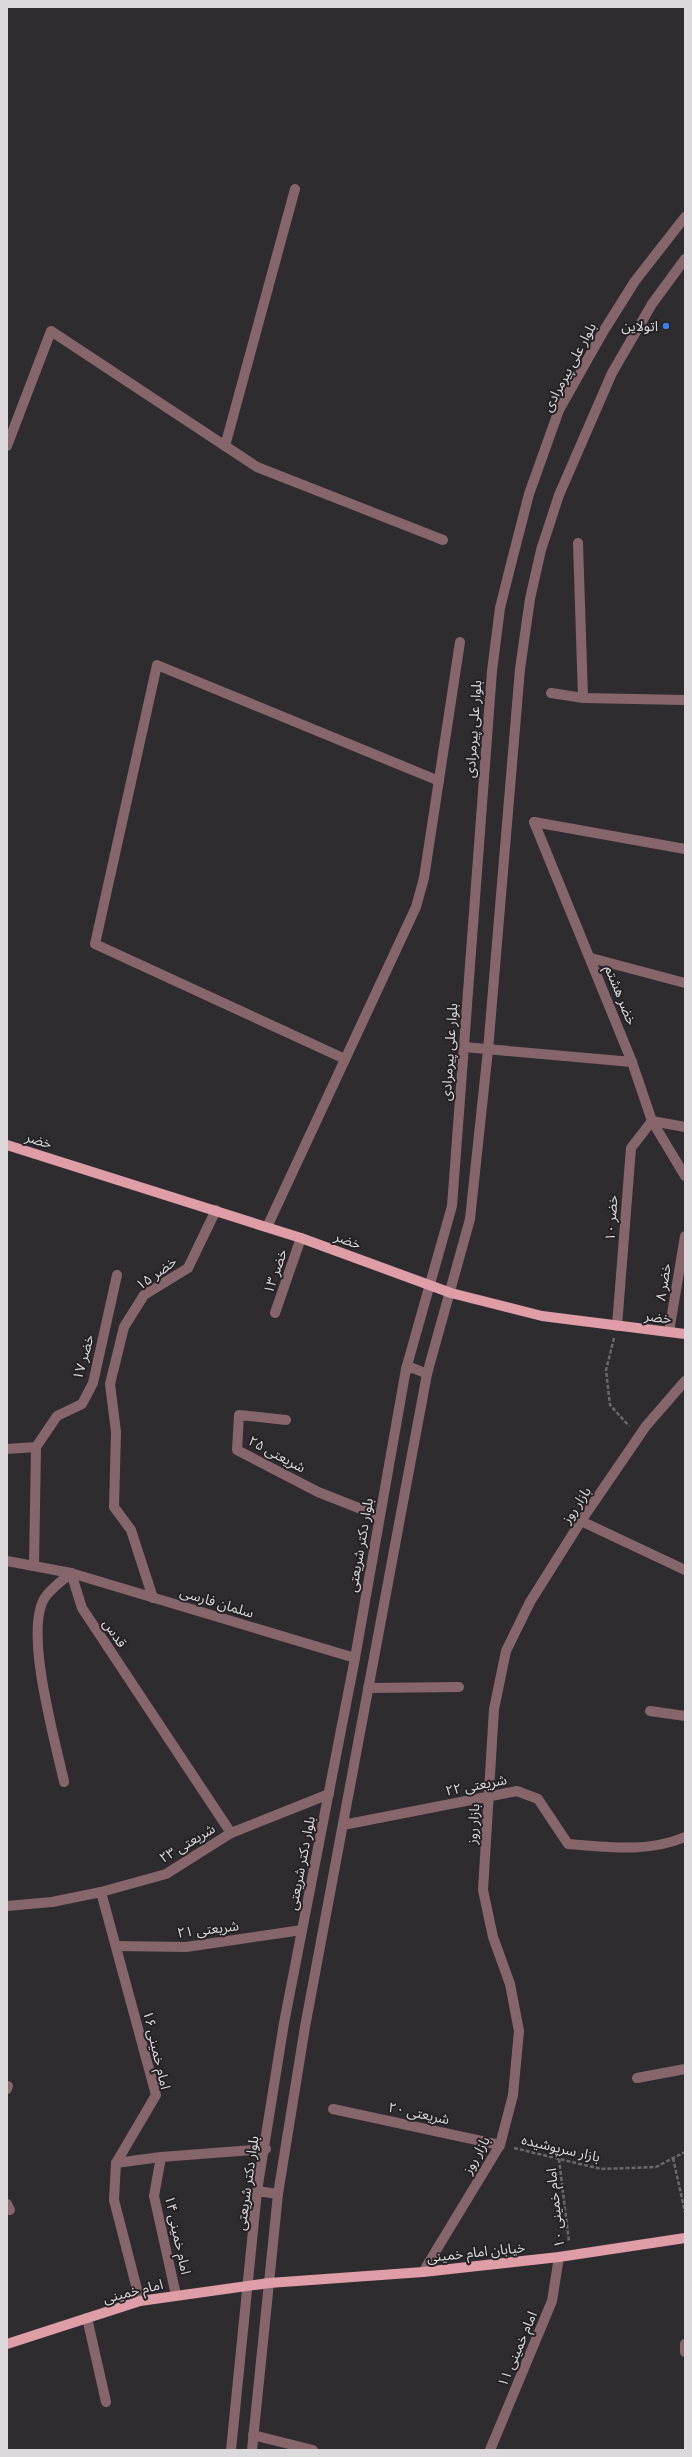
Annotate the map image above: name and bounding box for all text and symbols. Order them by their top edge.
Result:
place label: اتولاین [621,317,658,335]
street label: بلوار علی پیرمرادی [538,319,601,415]
marker: اتولاین [661,321,671,331]
street label: بلوار علی پیرمرادی [461,679,487,779]
street label: خضر هشتم [599,962,641,1028]
street label: بلوار علی پیرمرادی [437,1002,463,1102]
street label: خضر [22,1127,55,1153]
street label: خضر ۱۰ [600,1194,622,1242]
street label: خضر [331,1227,364,1253]
street label: خضر ۱۳ [259,1246,291,1296]
street label: خضر ۱۵ [132,1252,180,1294]
street label: خضر ۸ [651,1262,675,1302]
street label: خضر [642,1306,673,1328]
street label: خضر ۱۷ [68,1332,98,1382]
street label: شریعتی ۲۵ [245,1431,309,1477]
street label: بازار روز [557,1483,595,1528]
street label: بلوار دکتر شریعتی [343,1496,377,1593]
street label: سلمان فارسی [178,1582,256,1622]
street label: قدس [99,1615,131,1651]
street label: شریعتی ۲۲ [444,1770,508,1800]
street label: بازار روز [463,1803,483,1846]
street label: بلوار دکتر شریعتی [283,1814,319,1911]
street label: شریعتی ۲۳ [156,1819,218,1867]
street label: شریعتی ۲۱ [176,1916,240,1942]
street label: امام خمینی ۱۶ [137,2009,175,2092]
street label: شریعتی ۲۰ [387,2098,451,2128]
street label: بازار سرپوشیده [520,2130,602,2167]
street label: بازار روز [458,2133,494,2178]
street label: بلوار دکتر شریعتی [231,2134,263,2231]
street label: امام خمینی ۱۰ [542,2167,570,2249]
street label: امام خمینی ۱۴ [159,2194,195,2276]
street label: خیابان امام خمینی [426,2238,526,2268]
street label: امام خمینی [101,2275,165,2309]
street label: امام خمینی ۱۱ [493,2309,543,2390]

